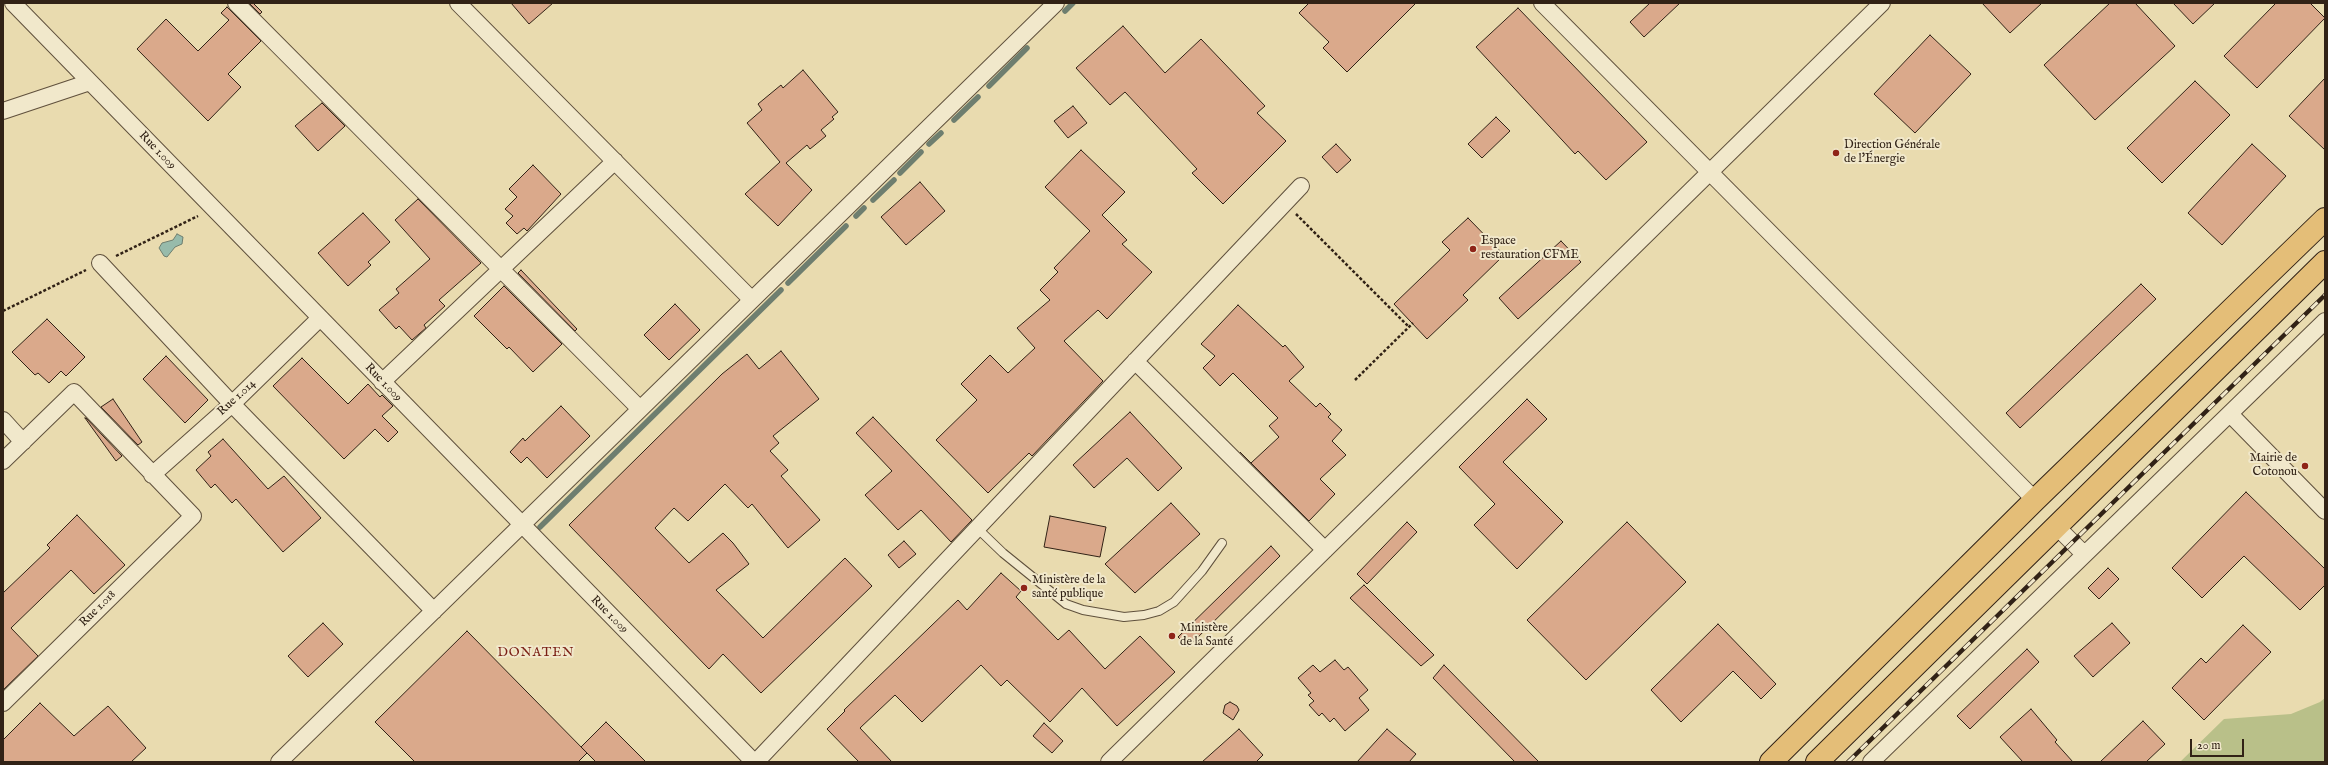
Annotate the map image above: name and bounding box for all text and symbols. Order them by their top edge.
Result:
street label: Rue 1.009 [135,129,179,173]
place label: Direction Générale de l'Énergie [1844,139,1940,167]
marker: Direction Générale de l'Énergie [1831,148,1841,158]
place label: Espace restauration CFME [1481,235,1579,263]
marker: Espace restauration CFME [1468,244,1478,254]
street label: Rue 1.009 [361,361,405,405]
street label: Rue 1.014 [215,377,259,419]
place label: Mairie de Cotonou [2250,452,2297,480]
marker: Mairie de Cotonou [2300,461,2310,471]
place label: Ministère de la santé publique [1032,574,1105,602]
marker: Ministère de la santé publique [1019,583,1029,593]
street label: Rue 1.018 [77,588,119,630]
street label: Rue 1.009 [587,593,631,637]
place label: Ministère de la Santé [1180,622,1233,650]
marker: Ministère de la Santé [1167,631,1177,641]
district label: DONATEN [497,645,575,661]
scale bar [2192,731,2246,757]
text: 20 m [2197,738,2220,753]

